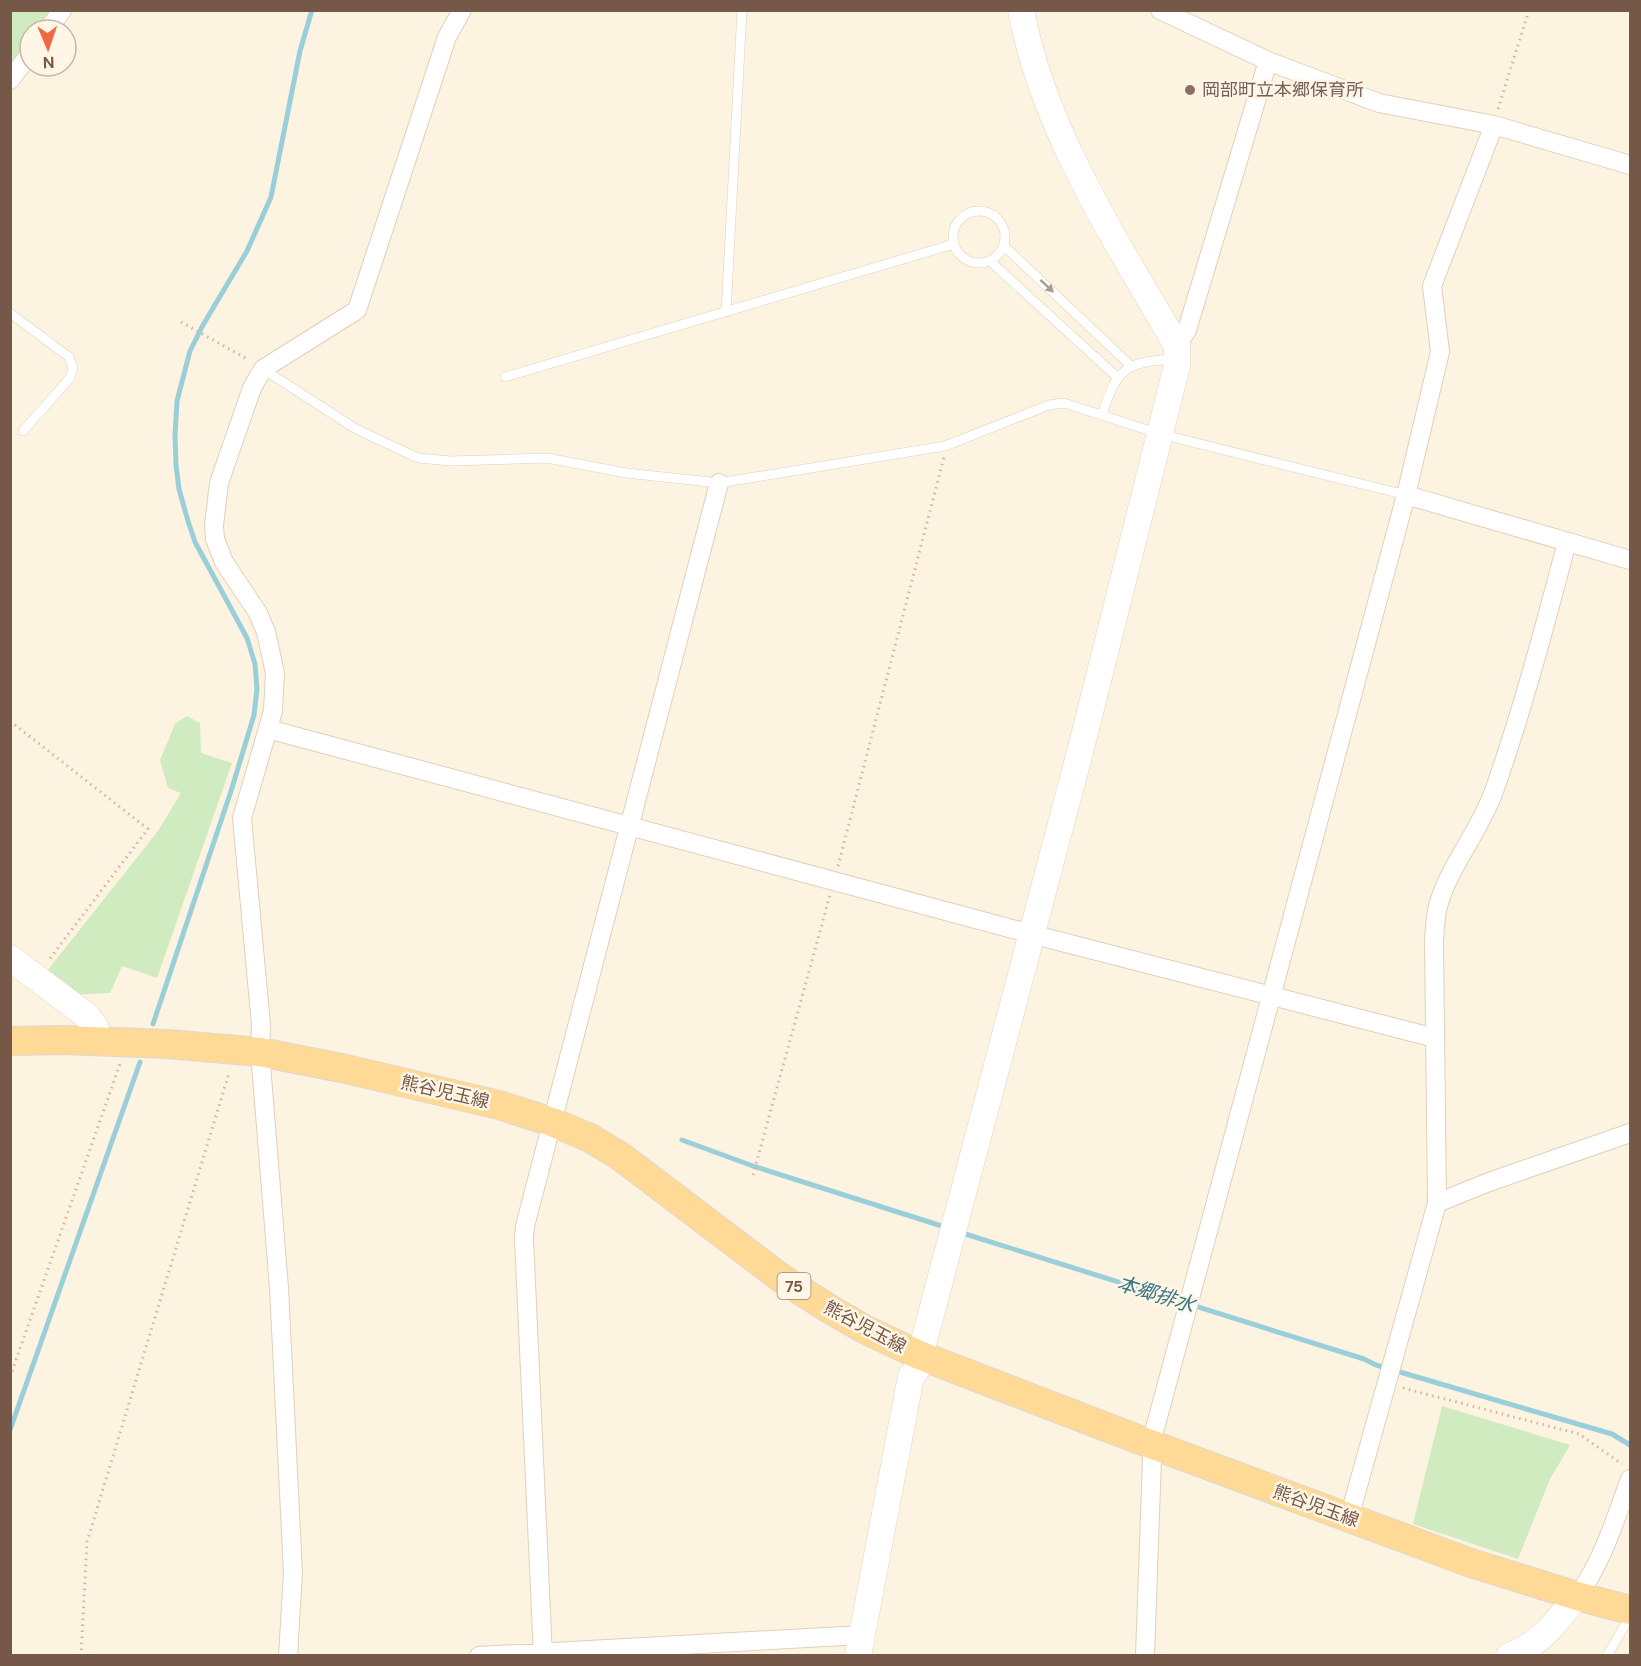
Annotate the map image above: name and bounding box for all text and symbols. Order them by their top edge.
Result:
north arrow [18,18,78,78]
text: N [42,52,55,73]
place label: 岡部町立本郷保育所 [1202,78,1364,102]
marker: 岡部町立本郷保育所 [1183,83,1197,97]
one-way arrow [1039,279,1054,293]
street label: 熊谷児玉線 [398,1070,492,1114]
water label: 本郷排水 [1114,1270,1200,1319]
road number: 75 [778,1273,810,1299]
street label: 熊谷児玉線 [820,1295,910,1359]
street label: 熊谷児玉線 [1270,1479,1362,1533]

